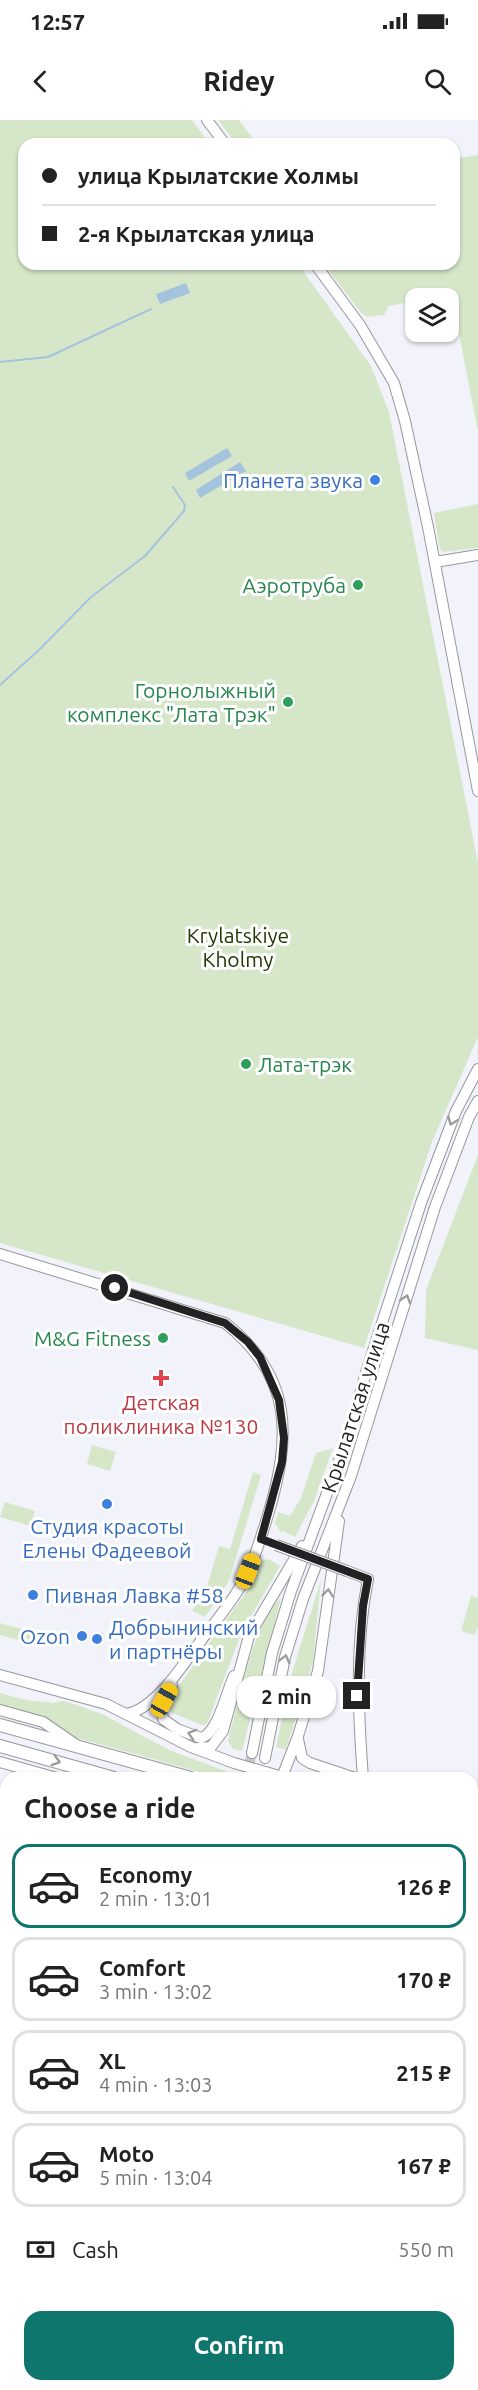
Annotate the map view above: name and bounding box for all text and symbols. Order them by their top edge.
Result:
text: 12:57 [30,9,85,34]
icon: back [24,65,57,98]
icon: search [421,65,454,98]
text: Ridey [203,66,275,96]
text: улица Крылатские Холмы [78,163,359,188]
text: 2-я Крылатская улица [78,221,315,246]
map controls [405,288,459,342]
button: layers [405,288,459,342]
place label: Планета звука [223,468,363,492]
marker: Планета звука [368,473,382,487]
place label: Аэротруба [242,573,346,597]
marker: Аэротруба [351,578,365,592]
place label: Горнолыжный комплекс "Лата Трэк" [67,678,276,726]
marker: Горнолыжный комплекс "Лата Трэк" [281,695,295,709]
park label: Krylatskiye Kholmy [187,923,289,971]
place label: Лата-трэк [258,1052,352,1076]
marker: Лата-трэк [239,1057,253,1071]
one-way arrow [447,1115,459,1126]
route start [101,1274,128,1301]
one-way arrow [399,1294,411,1305]
street label: Крылатская улица [316,1319,394,1495]
place label: M&G Fitness [34,1326,151,1350]
marker: M&G Fitness [156,1331,170,1345]
marker: Детская поликлиника №130 [152,1369,170,1387]
place label: Детская поликлиника №130 [64,1390,258,1438]
marker: Студия красоты Елены Фадеевой [100,1497,114,1511]
place label: Студия красоты Елены Фадеевой [23,1514,191,1562]
car [233,1551,263,1591]
place label: Пивная Лавка #58 [45,1583,224,1607]
marker: Пивная Лавка #58 [26,1588,40,1602]
one-way arrow [321,1588,334,1597]
place label: Добрынинский и партнёры [109,1615,259,1663]
place label: Ozon [20,1624,70,1648]
marker: Ozon [75,1629,89,1643]
marker: Добрынинский и партнёры [90,1632,104,1646]
one-way arrow [277,1654,290,1664]
callout: 2 min [237,1675,336,1717]
car [147,1680,181,1720]
route end [343,1682,370,1709]
text: 2 min [261,1685,312,1708]
one-way arrow [187,1729,198,1741]
one-way arrow [51,1754,61,1767]
text: Choose a ride [24,1793,196,1823]
icon: car [27,1859,81,1913]
text: Economy [99,1862,192,1887]
text: 126 ₽ [396,1874,451,1899]
text: 2 min · 13:01 [99,1887,213,1910]
icon: car [27,1952,81,2006]
text: Comfort [99,1955,186,1980]
text: 170 ₽ [396,1967,451,1992]
text: 3 min · 13:02 [99,1980,213,2003]
icon: car [27,2045,81,2099]
text: XL [99,2048,126,2073]
text: 215 ₽ [396,2060,451,2085]
text: 4 min · 13:03 [99,2073,213,2096]
icon: car [27,2138,81,2192]
text: Moto [99,2141,154,2166]
text: 167 ₽ [396,2153,451,2178]
text: 5 min · 13:04 [99,2166,213,2189]
icon: cash [24,2233,57,2266]
text: Cash [72,2237,119,2262]
text: 550 m [398,2238,454,2261]
button: Confirm [24,2311,454,2380]

